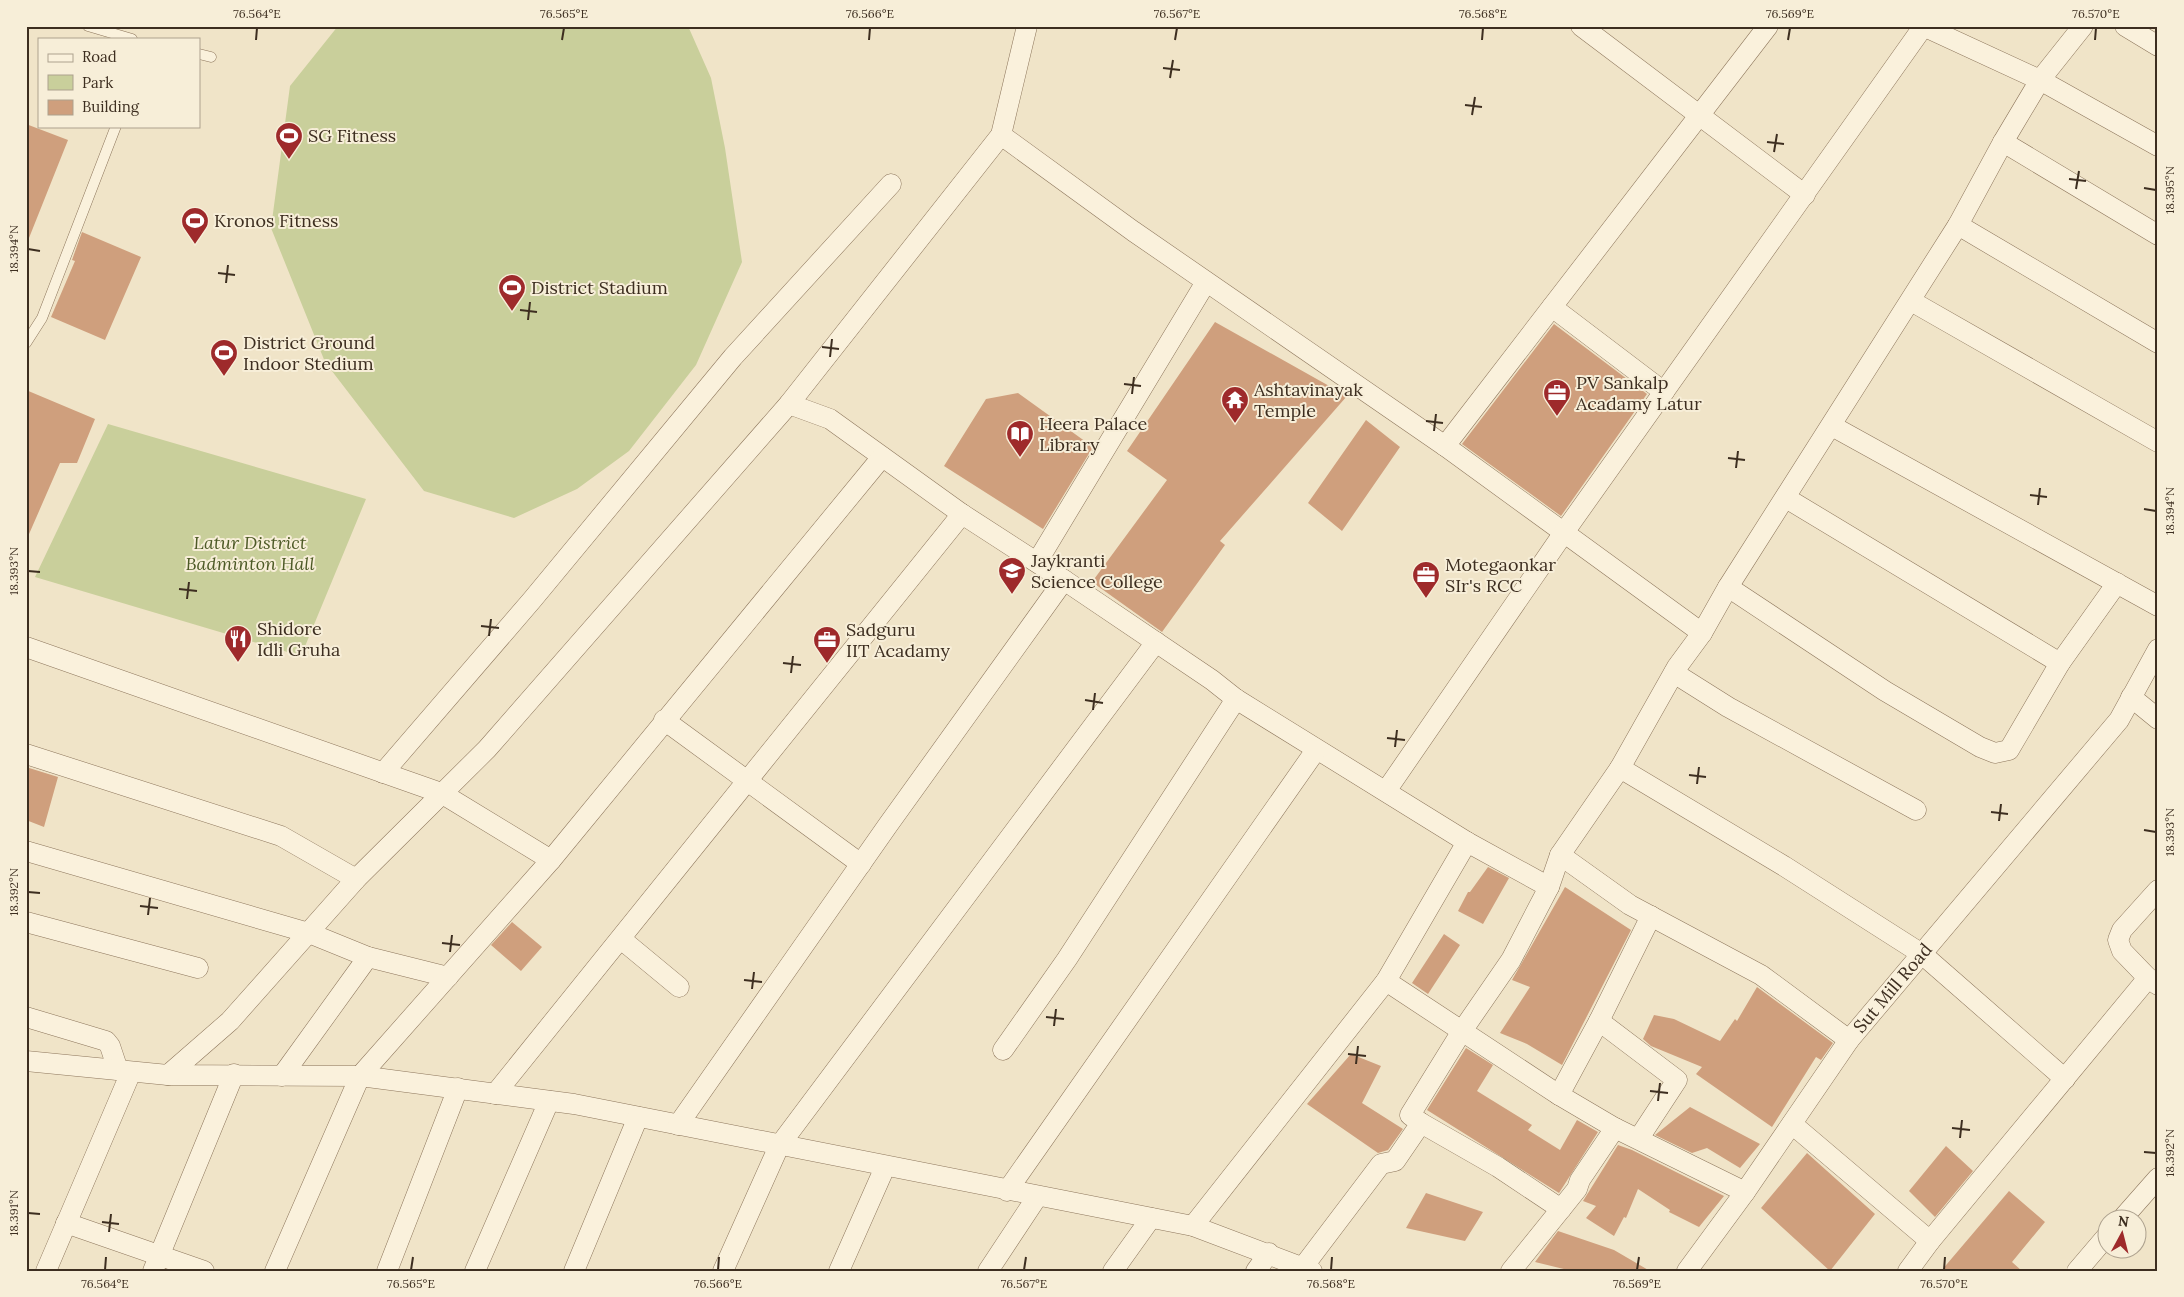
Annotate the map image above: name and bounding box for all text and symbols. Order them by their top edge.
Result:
text: 76.564°E [233,6,281,21]
text: 76.565°E [540,6,588,21]
text: 76.566°E [846,6,894,21]
text: 76.567°E [1154,6,1200,21]
text: 76.568°E [1459,6,1507,21]
text: 76.569°E [1766,6,1814,21]
text: 76.570°E [2072,6,2120,21]
legend [38,38,200,128]
text: Road [82,47,117,66]
text: Park [82,73,113,92]
text: Building [82,97,140,116]
sports icon: SG Fitness [274,121,304,160]
place label: SG Fitness [308,124,396,147]
text: 18.395°N [2162,166,2177,214]
sports icon: Kronos Fitness [180,206,210,245]
place label: Kronos Fitness [214,209,338,232]
text: 18.394°N [6,225,21,273]
sports icon: District Stadium [497,273,527,312]
place label: District Stadium [531,276,668,299]
place label: District Ground Indoor Stedium [243,331,375,375]
sports icon: District Ground Indoor Stedium [209,338,239,377]
place label: PV Sankalp Acadamy Latur [1575,371,1702,415]
place label: Ashtavinayak Temple [1253,378,1363,422]
office icon: PV Sankalp Acadamy Latur [1542,378,1572,417]
temple icon: Ashtavinayak Temple [1220,385,1250,424]
place label: Heera Palace Library [1039,412,1147,456]
library icon: Heera Palace Library [1005,419,1035,458]
text: 18.394°N [2162,487,2177,535]
park label: Latur District Badminton Hall [185,531,315,575]
text: 18.393°N [6,547,21,595]
place label: Jaykranti Science College [1030,549,1163,593]
place label: Motegaonkar SIr's RCC [1445,553,1556,597]
school or university icon: Jaykranti Science College [997,556,1027,595]
office icon: Motegaonkar SIr's RCC [1411,560,1441,599]
place label: Shidore Idli Gruha [257,617,340,661]
place label: Sadguru IIT Acadamy [846,618,950,662]
restaurant icon: Shidore Idli Gruha [223,624,253,663]
office icon: Sadguru IIT Acadamy [812,625,842,664]
text: 18.393°N [2162,808,2177,856]
text: 18.392°N [6,868,21,916]
street label: Sut Mill Road [1848,938,1937,1037]
text: 18.392°N [2162,1129,2177,1177]
text: 18.391°N [6,1190,21,1236]
north arrow [2096,1210,2146,1260]
text: N [2117,1212,2130,1231]
text: 76.564°E [81,1276,129,1291]
text: 76.565°E [387,1276,435,1291]
text: 76.566°E [694,1276,742,1291]
text: 76.567°E [1001,1276,1047,1291]
text: 76.568°E [1307,1276,1355,1291]
text: 76.569°E [1613,1276,1661,1291]
text: 76.570°E [1920,1276,1968,1291]

